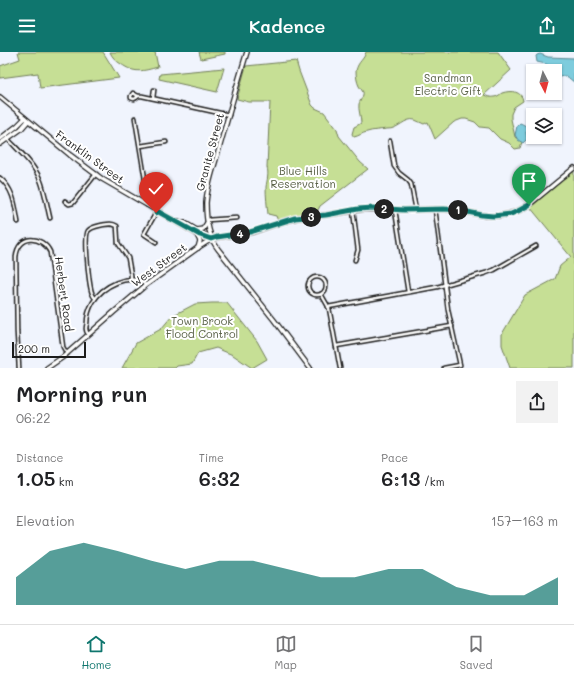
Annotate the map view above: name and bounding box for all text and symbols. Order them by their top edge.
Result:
text: Kadence [249,14,325,38]
icon: menu [16,15,38,37]
icon: share [536,15,558,37]
north arrow [526,64,562,100]
map controls [526,64,562,144]
park label: Sandman Electric Gift [415,70,482,98]
button: layers [526,108,562,144]
street label: Granite Street [192,111,227,193]
street label: Franklin Street [53,127,128,187]
park label: Blue Hills Reservation [270,163,336,191]
pin [512,164,546,205]
icon: arrive [518,170,540,192]
pin [139,172,173,213]
icon: check [145,178,167,200]
pin: 2 [374,199,394,219]
pin: 1 [448,200,468,220]
text: 2 [381,201,387,216]
text: 1 [456,202,460,217]
pin: 3 [301,207,321,227]
text: 3 [308,209,314,224]
pin: 4 [230,224,250,244]
text: 4 [237,226,243,241]
street label: West Street [128,239,190,290]
street label: Herbert Road [52,256,77,332]
park label: Town Brook Flood Control [166,313,238,341]
scale bar [12,340,86,359]
text: 200 m [18,341,50,356]
text: Morning run [16,379,147,408]
button: share [516,381,558,423]
text: 06:22 [16,409,50,426]
text: Distance [16,450,63,465]
text: Time [199,450,224,465]
text: Pace [381,450,408,465]
text: 1.05 [16,465,55,491]
text: 6:32 [199,465,240,491]
text: 6:13 [381,465,421,491]
text: km [55,474,73,489]
text: /km [421,474,444,489]
text: Elevation [16,512,74,529]
text: 157–163 m [491,512,558,529]
tab: Home [81,633,111,672]
tab: Map [274,633,297,672]
tab: Saved [460,633,492,672]

